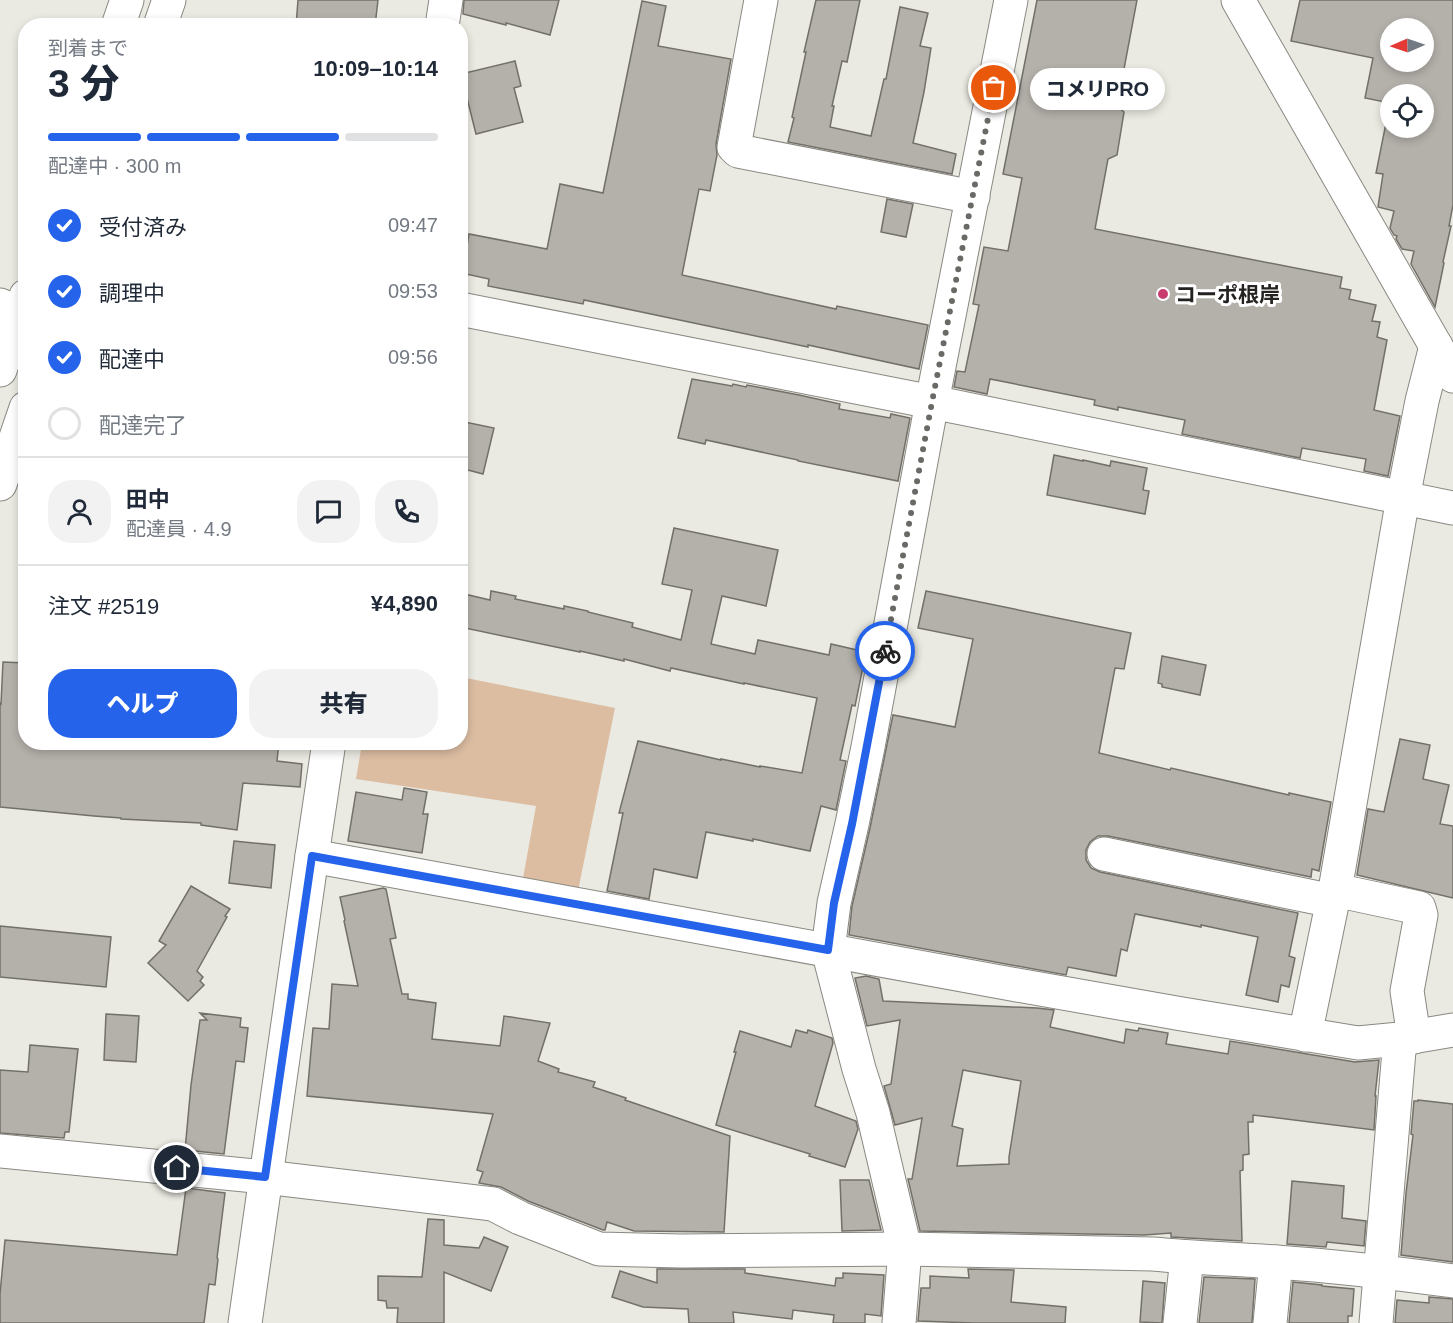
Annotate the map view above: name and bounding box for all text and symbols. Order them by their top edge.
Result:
north arrow [1380,18,1434,72]
map controls [1380,18,1434,138]
text: 到着まで [48,37,128,59]
text: 10:09–10:14 [313,56,438,81]
text: 3 分 [48,62,120,105]
pin [968,62,1019,113]
callout: コメリPRO [1030,67,1165,109]
icon: bag [977,71,1010,104]
text: コメリPRO [1046,78,1149,100]
button: locate [1380,84,1434,138]
text: 配達中 · 300 m [48,155,181,177]
icon: check [48,209,81,242]
text: 09:47 [388,214,438,236]
text: 受付済み [99,215,187,240]
icon: check [48,275,81,308]
text: 09:53 [388,280,438,302]
text: 調理中 [99,281,165,306]
place label: コーポ根岸 [1175,283,1280,306]
marker: コーポ根岸 [1156,287,1170,301]
icon: check [48,341,81,374]
text: 09:56 [388,346,438,368]
text: 配達中 [99,347,165,372]
text: 配達完了 [99,413,187,438]
button: person [48,480,111,543]
button: chat [297,480,360,543]
button: phone [375,480,438,543]
text: 田中 [126,487,170,512]
text: 配達員 · 4.9 [126,518,232,540]
text: ¥4,890 [371,591,438,616]
text: 注文 #2519 [48,594,159,619]
courier [855,621,915,681]
icon: bike [869,635,902,668]
button: ヘルプ [48,669,237,738]
button: 共有 [249,669,438,738]
pin [151,1142,202,1193]
icon: home [160,1151,193,1184]

